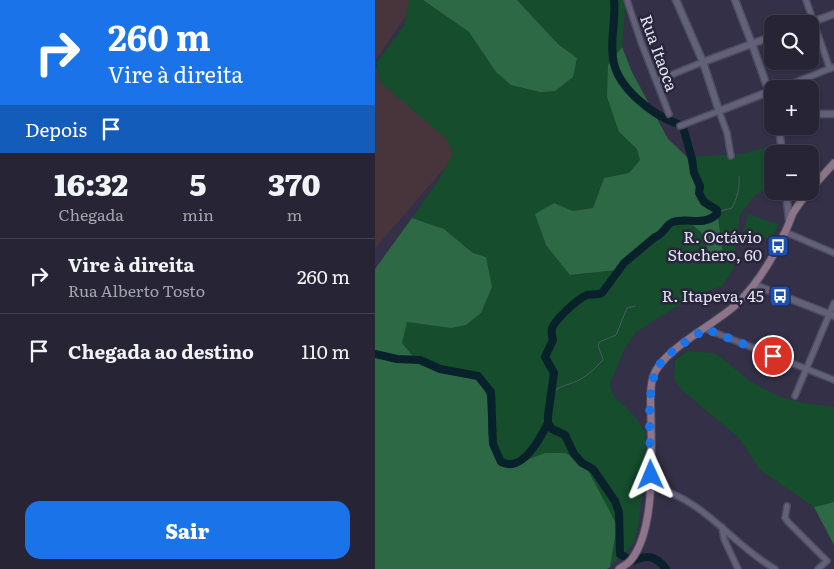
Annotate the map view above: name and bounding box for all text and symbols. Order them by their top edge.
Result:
text: 260 m [108,10,211,62]
street label: Rua Itaoca [635,11,685,95]
map controls [764,15,819,200]
button: search [764,15,819,70]
icon: right [25,20,90,85]
text: Vire à direita [108,57,243,90]
button: + [764,80,819,135]
text: Depois [25,115,87,143]
icon: arrive [97,115,125,143]
button: − [764,145,819,200]
text: 16:32 [54,161,128,205]
text: 5 [190,161,207,205]
text: 370 [268,161,321,205]
text: Chegada [58,202,124,226]
text: min [182,202,214,226]
text: m [287,202,302,226]
place label: R. Octávio Stochero, 60 [667,224,762,266]
bus stop icon: R. Octávio Stochero, 60 [766,234,790,258]
text: Vire à direita [68,250,195,278]
icon: right [25,262,53,290]
text: 260 m [297,262,350,290]
text: Rua Alberto Tosto [68,278,205,302]
place label: R. Itapeva, 45 [662,283,764,307]
bus stop icon: R. Itapeva, 45 [768,284,792,308]
pin [752,335,794,377]
icon: arrive [25,337,53,365]
text: Chegada ao destino [68,337,254,365]
text: 110 m [301,337,350,365]
icon: arrive [759,342,787,370]
position arrow [624,448,676,500]
button: Sair [25,501,350,559]

